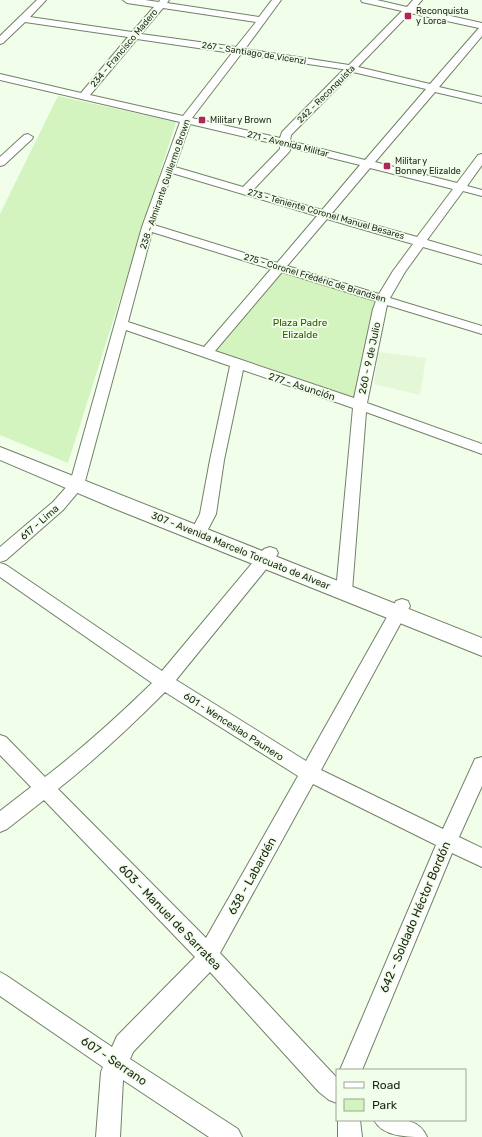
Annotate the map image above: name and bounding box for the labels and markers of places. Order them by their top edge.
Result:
place label: Reconquista y Lorca [416,6,469,26]
marker: Reconquista y Lorca [403,11,413,21]
marker: Militar y Brown [197,115,207,125]
place label: Militar y Brown [210,115,271,125]
place label: Militar y Bonney Elizalde [395,156,461,176]
marker: Militar y Bonney Elizalde [382,161,392,171]

